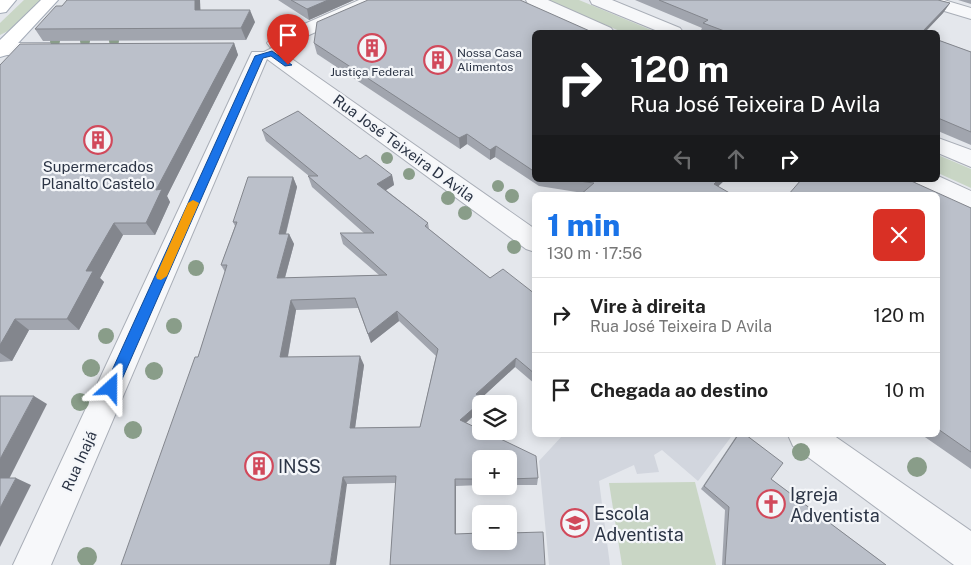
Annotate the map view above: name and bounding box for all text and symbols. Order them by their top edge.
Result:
pin [267,14,309,65]
icon: arrive [274,21,302,49]
building icon: Justiça Federal [357,33,387,63]
building icon: Nossa Casa Alimentos [423,45,453,75]
place label: Nossa Casa Alimentos [457,46,522,74]
text: 120 m [630,49,729,90]
icon: right [547,50,612,115]
place label: Justiça Federal [330,65,414,79]
street label: Rua José Teixeira D Avila [330,91,478,205]
text: Rua José Teixeira D Avila [630,91,880,117]
building icon: Supermercados Planalto Castelo [83,125,113,155]
icon: left [669,145,697,173]
icon: ahead [722,145,750,173]
icon: right [775,145,803,173]
place label: Supermercados Planalto Castelo [41,158,155,192]
text: 1 min [547,207,620,243]
button: close [873,209,925,261]
text: 130 m · 17:56 [547,244,642,263]
text: Vire à direita [590,295,706,317]
icon: right [547,301,575,329]
text: 120 m [873,304,925,326]
text: Rua José Teixeira D Avila [590,317,772,336]
position arrow [84,361,136,413]
icon: arrive [547,376,575,404]
text: Chegada ao destino [590,379,768,401]
text: 10 m [885,379,925,401]
map controls [472,395,517,550]
button: layers [472,395,517,440]
street label: Rua Inajá [58,428,100,494]
button: + [472,450,517,495]
building icon: INSS [244,451,274,481]
place label: INSS [278,456,321,477]
place label: Igreja Adventista [790,484,880,526]
church icon: Igreja Adventista [756,489,786,519]
place label: Escola Adventista [594,503,684,545]
button: − [472,505,517,550]
school or university icon: Escola Adventista [560,508,590,538]

